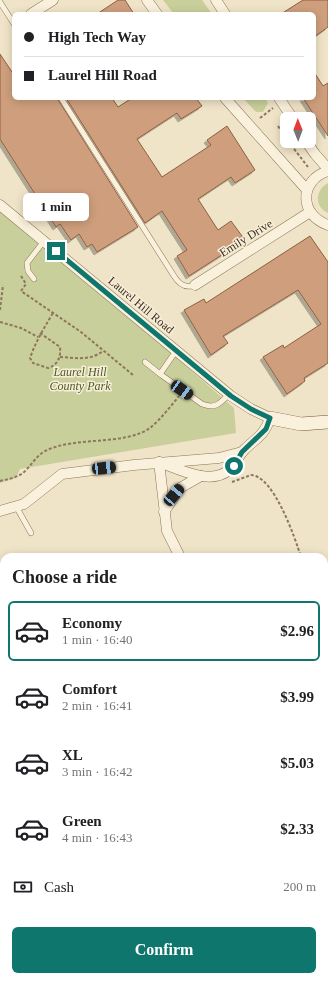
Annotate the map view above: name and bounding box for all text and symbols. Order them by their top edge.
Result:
text: High Tech Way [48,29,146,45]
text: Laurel Hill Road [48,67,157,83]
north arrow [280,112,316,148]
map controls [280,112,316,148]
callout: 1 min [23,193,89,221]
text: 1 min [40,199,72,214]
street label: Emily Drive [217,216,275,260]
route end [47,242,65,260]
street label: Laurel Hill Road [105,274,177,336]
park label: Laurel Hill County Park [50,365,111,393]
car [169,378,195,402]
route start [225,457,243,475]
car [91,461,117,475]
car [162,482,186,508]
text: Choose a ride [12,567,117,587]
icon: car [14,613,50,649]
text: Economy [62,615,122,631]
text: $2.96 [280,623,314,639]
text: 1 min · 16:40 [62,632,132,647]
icon: car [14,679,50,715]
text: Comfort [62,681,117,697]
text: $3.99 [280,689,314,705]
text: 2 min · 16:41 [62,698,132,713]
icon: car [14,745,50,781]
text: XL [62,747,83,763]
text: $5.03 [280,755,314,771]
text: 3 min · 16:42 [62,764,132,779]
icon: car [14,811,50,847]
text: Green [62,813,102,829]
text: $2.33 [280,821,314,837]
text: 4 min · 16:43 [62,830,132,845]
icon: cash [12,876,34,898]
text: Cash [44,879,74,895]
text: 200 m [283,879,316,894]
button: Confirm [12,927,316,973]

